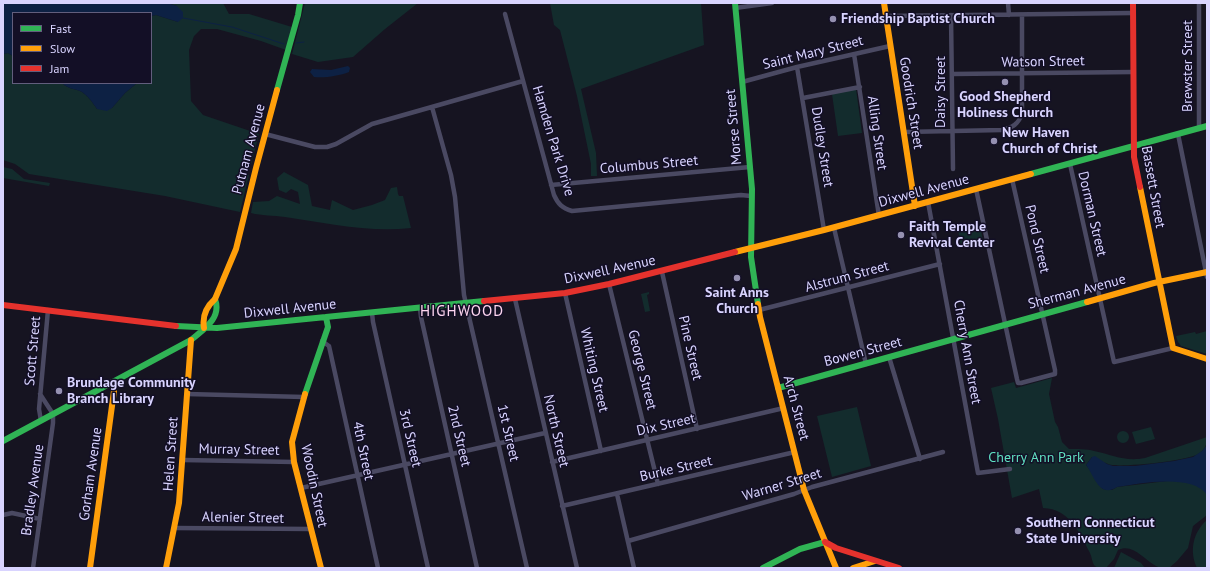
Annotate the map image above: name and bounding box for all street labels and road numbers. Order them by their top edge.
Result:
street label: Brewster Street [1180,20,1196,112]
street label: Saint Mary Street [761,32,865,74]
street label: Watson Street [1001,53,1085,71]
street label: Goodrich Street [895,56,927,150]
street label: Daisy Street [933,56,949,128]
street label: Hamden Park Drive [528,84,578,198]
street label: Morse Street [722,88,746,166]
street label: Alling Street [863,95,891,171]
street label: Putnam Avenue [229,102,269,196]
street label: Dudley Street [807,106,837,188]
street label: Bassett Street [1138,145,1168,229]
street label: Columbus Street [599,152,699,178]
street label: Dorman Street [1074,170,1110,258]
street label: Dixwell Avenue [877,171,971,211]
street label: Pond Street [1021,203,1053,275]
street label: Dixwell Avenue [563,252,657,288]
street label: Alstrum Street [803,258,891,296]
street label: Sherman Avenue [1026,271,1128,313]
street label: Dixwell Avenue [243,296,337,322]
street label: Cherry Ann Street [950,299,984,405]
street label: Pine Street [674,314,706,382]
street label: Scott Street [22,315,44,387]
street label: Whiting Street [576,326,612,414]
street label: George Street [624,328,660,412]
street label: Bowen Street [822,334,904,370]
street label: Arch Street [779,374,813,442]
street label: North Street [539,393,573,469]
street label: 1st Street [493,403,523,463]
street label: 2nd Street [444,404,474,468]
street label: 3rd Street [395,407,425,469]
street label: Dix Street [635,410,697,440]
street label: Helen Street [160,416,182,492]
street label: 4th Street [349,420,377,482]
street label: Gorham Avenue [76,426,106,522]
street label: Murray Street [198,441,280,459]
street label: Bradley Avenue [18,443,48,537]
street label: Woodin Street [297,443,331,529]
street label: Burke Street [638,453,714,485]
street label: Warner Street [740,465,824,505]
street label: Alenier Street [202,509,284,527]

